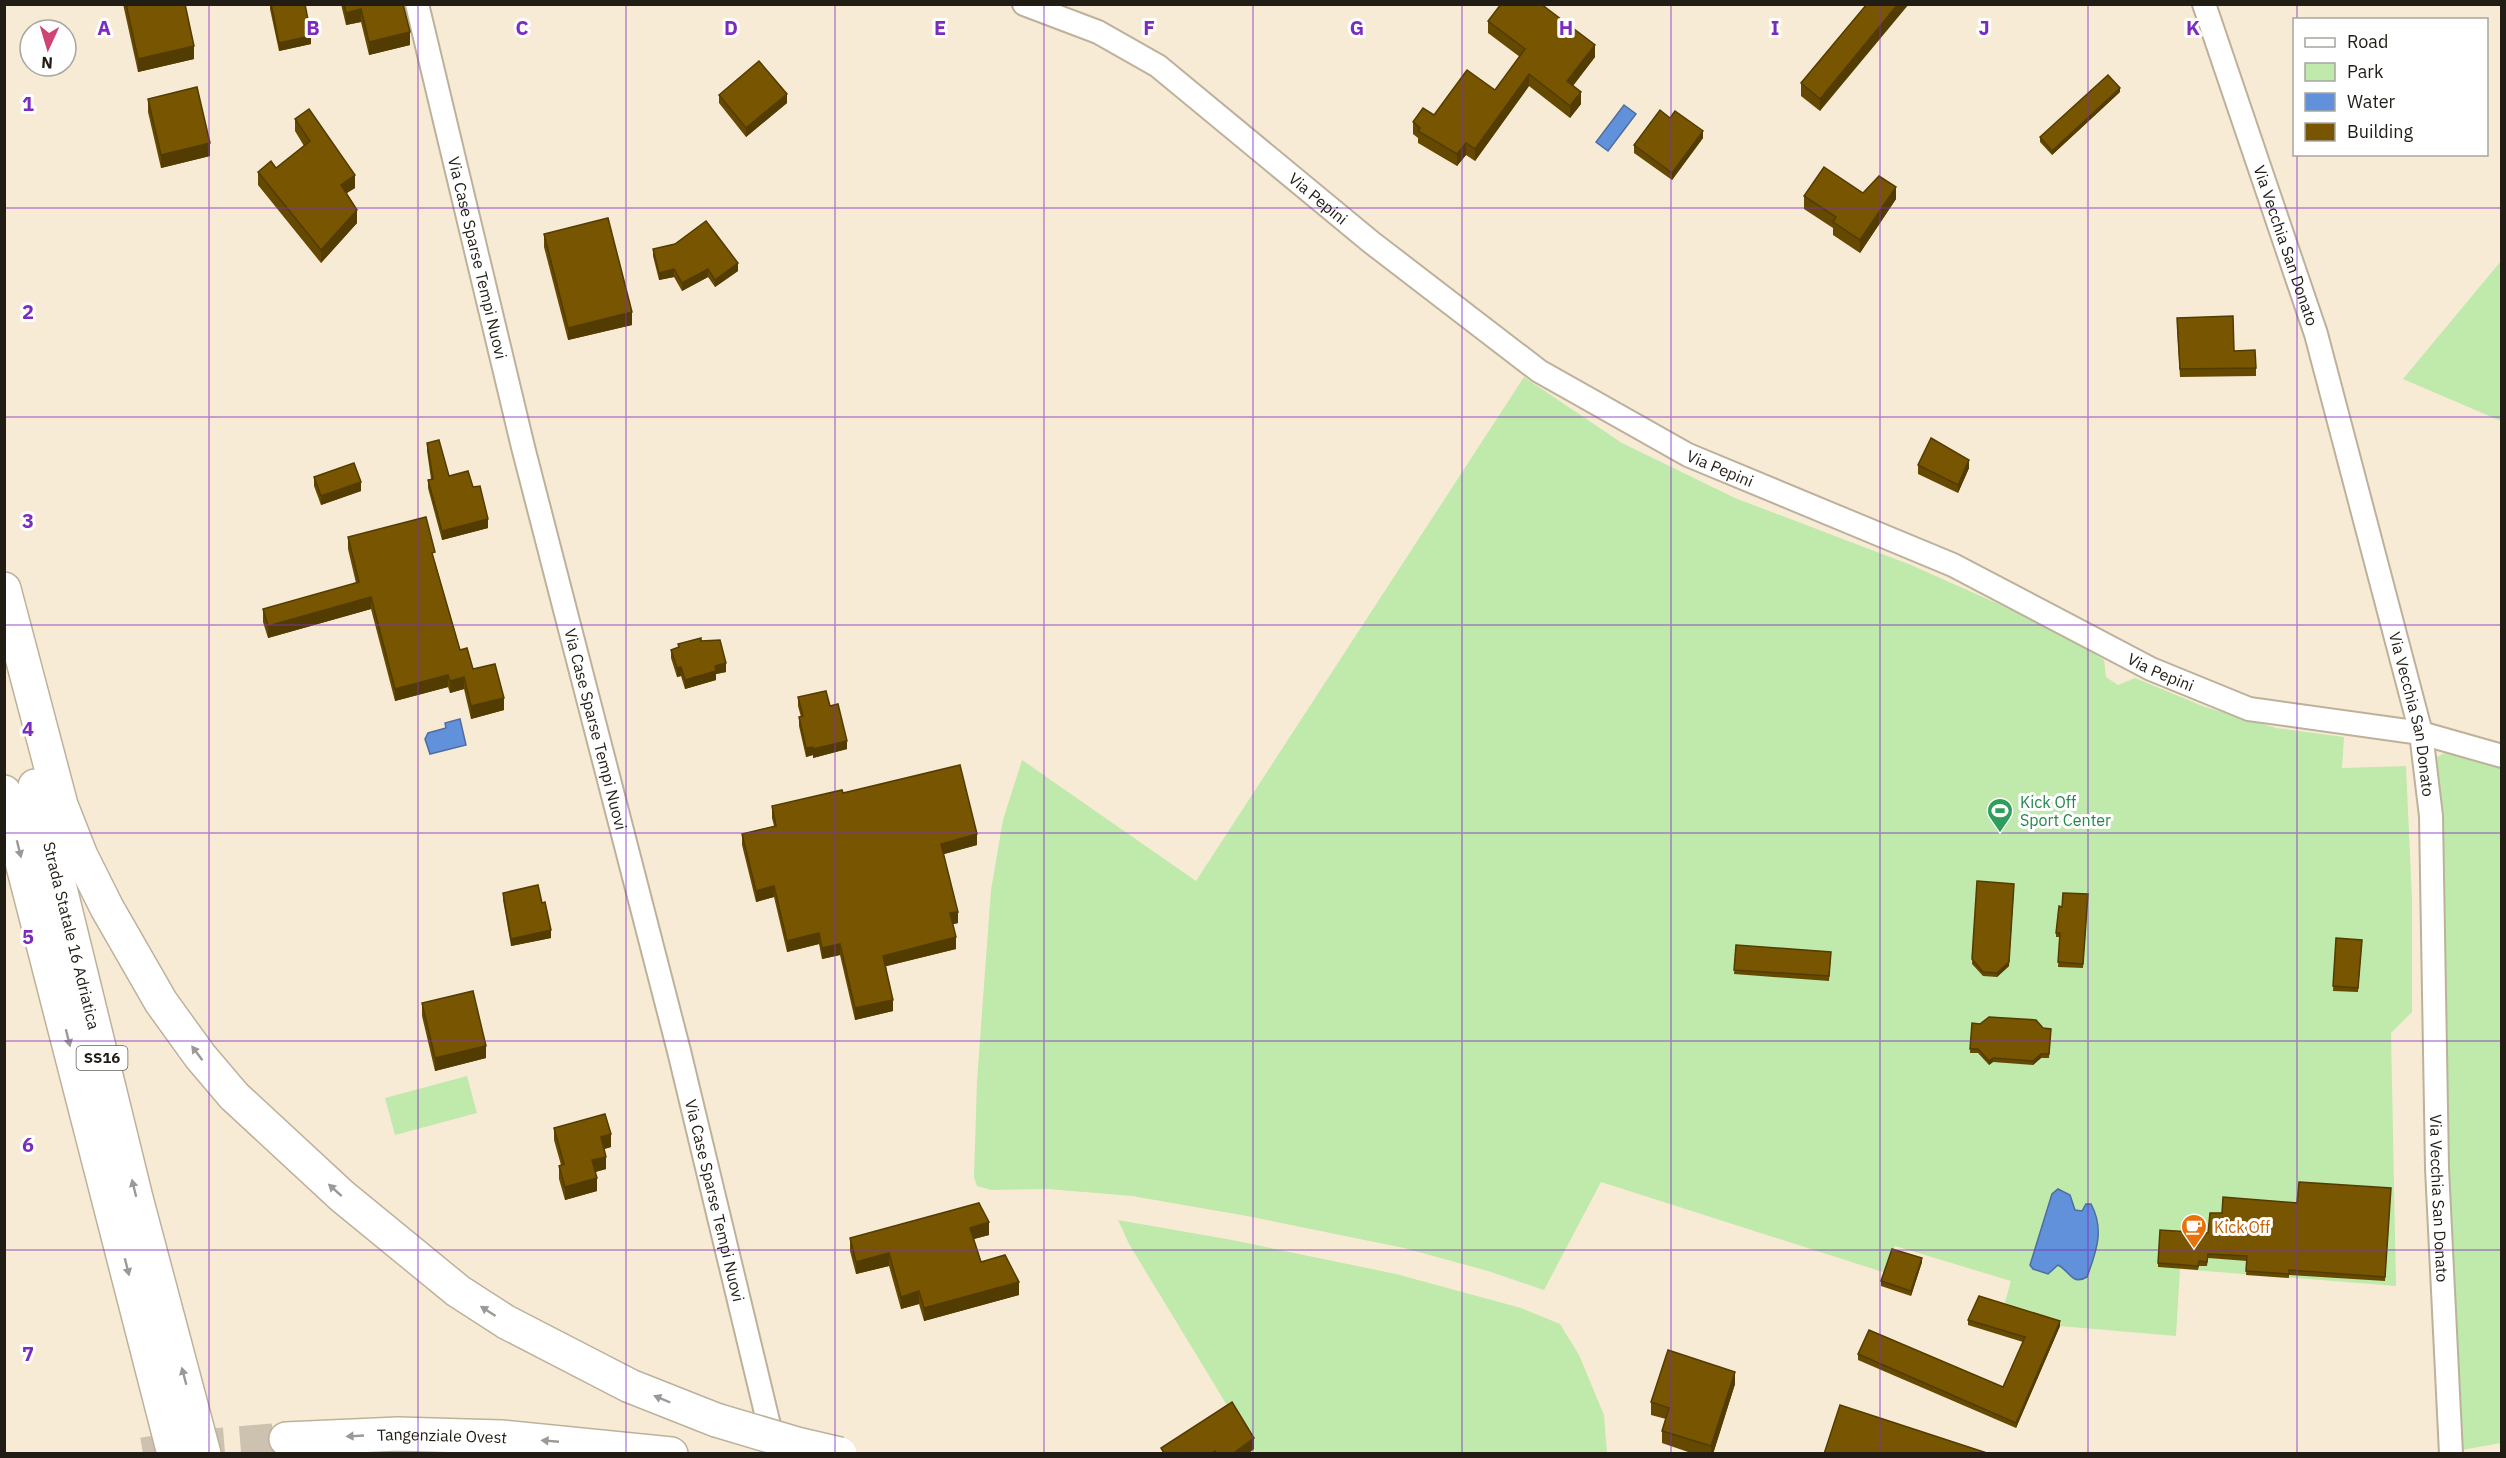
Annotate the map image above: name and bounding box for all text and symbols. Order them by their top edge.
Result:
text: A [97,14,111,41]
text: B [306,14,320,41]
text: C [515,14,529,41]
text: D [724,14,738,41]
text: E [934,14,946,41]
text: F [1143,14,1155,41]
text: G [1350,14,1364,41]
text: H [1559,14,1573,41]
text: I [1771,14,1779,41]
text: J [1978,14,1990,41]
text: K [2186,14,2200,41]
north arrow [18,18,78,78]
legend [2293,18,2488,156]
text: Road [2347,30,2388,53]
text: N [40,53,53,73]
text: Park [2347,60,2384,83]
text: 1 [22,90,34,117]
text: Water [2347,90,2396,113]
text: Building [2347,120,2414,143]
street label: Via Case Sparse Tempi Nuovi [444,155,512,361]
street label: Via Vecchia San Donato [2249,163,2322,328]
street label: Via Pepini [1285,168,1352,229]
text: 2 [22,298,34,325]
street label: Via Pepini [1684,446,1757,491]
text: 3 [22,507,34,534]
street label: Via Case Sparse Tempi Nuovi [560,626,632,832]
street label: Via Vecchia San Donato [2385,630,2439,798]
street label: Via Pepini [2124,648,2197,695]
text: 4 [22,715,34,742]
place label: Kick Off Sport Center [2020,792,2111,830]
sports icon: Kick Off Sport Center [1985,796,2015,834]
one-way arrow [15,840,25,858]
street label: Strada Statale 16 Adriatica [39,840,104,1032]
text: 5 [22,923,34,950]
one-way arrow [64,1029,73,1047]
one-way arrow [192,1045,204,1060]
road number: SS16 [76,1046,128,1070]
street label: Via Case Sparse Tempi Nuovi [681,1097,749,1304]
street label: Via Vecchia San Donato [2426,1114,2453,1283]
text: 6 [22,1131,34,1158]
one-way arrow [128,1179,138,1197]
one-way arrow [328,1184,343,1197]
cafe icon: Kick Off [2179,1212,2209,1250]
place label: Kick Off [2214,1217,2270,1237]
one-way arrow [123,1258,132,1276]
one-way arrow [480,1305,496,1316]
text: 7 [22,1340,34,1367]
one-way arrow [179,1367,189,1385]
one-way arrow [652,1394,670,1404]
street label: Tangenziale Ovest [376,1424,508,1448]
one-way arrow [346,1431,365,1440]
one-way arrow [540,1436,559,1446]

